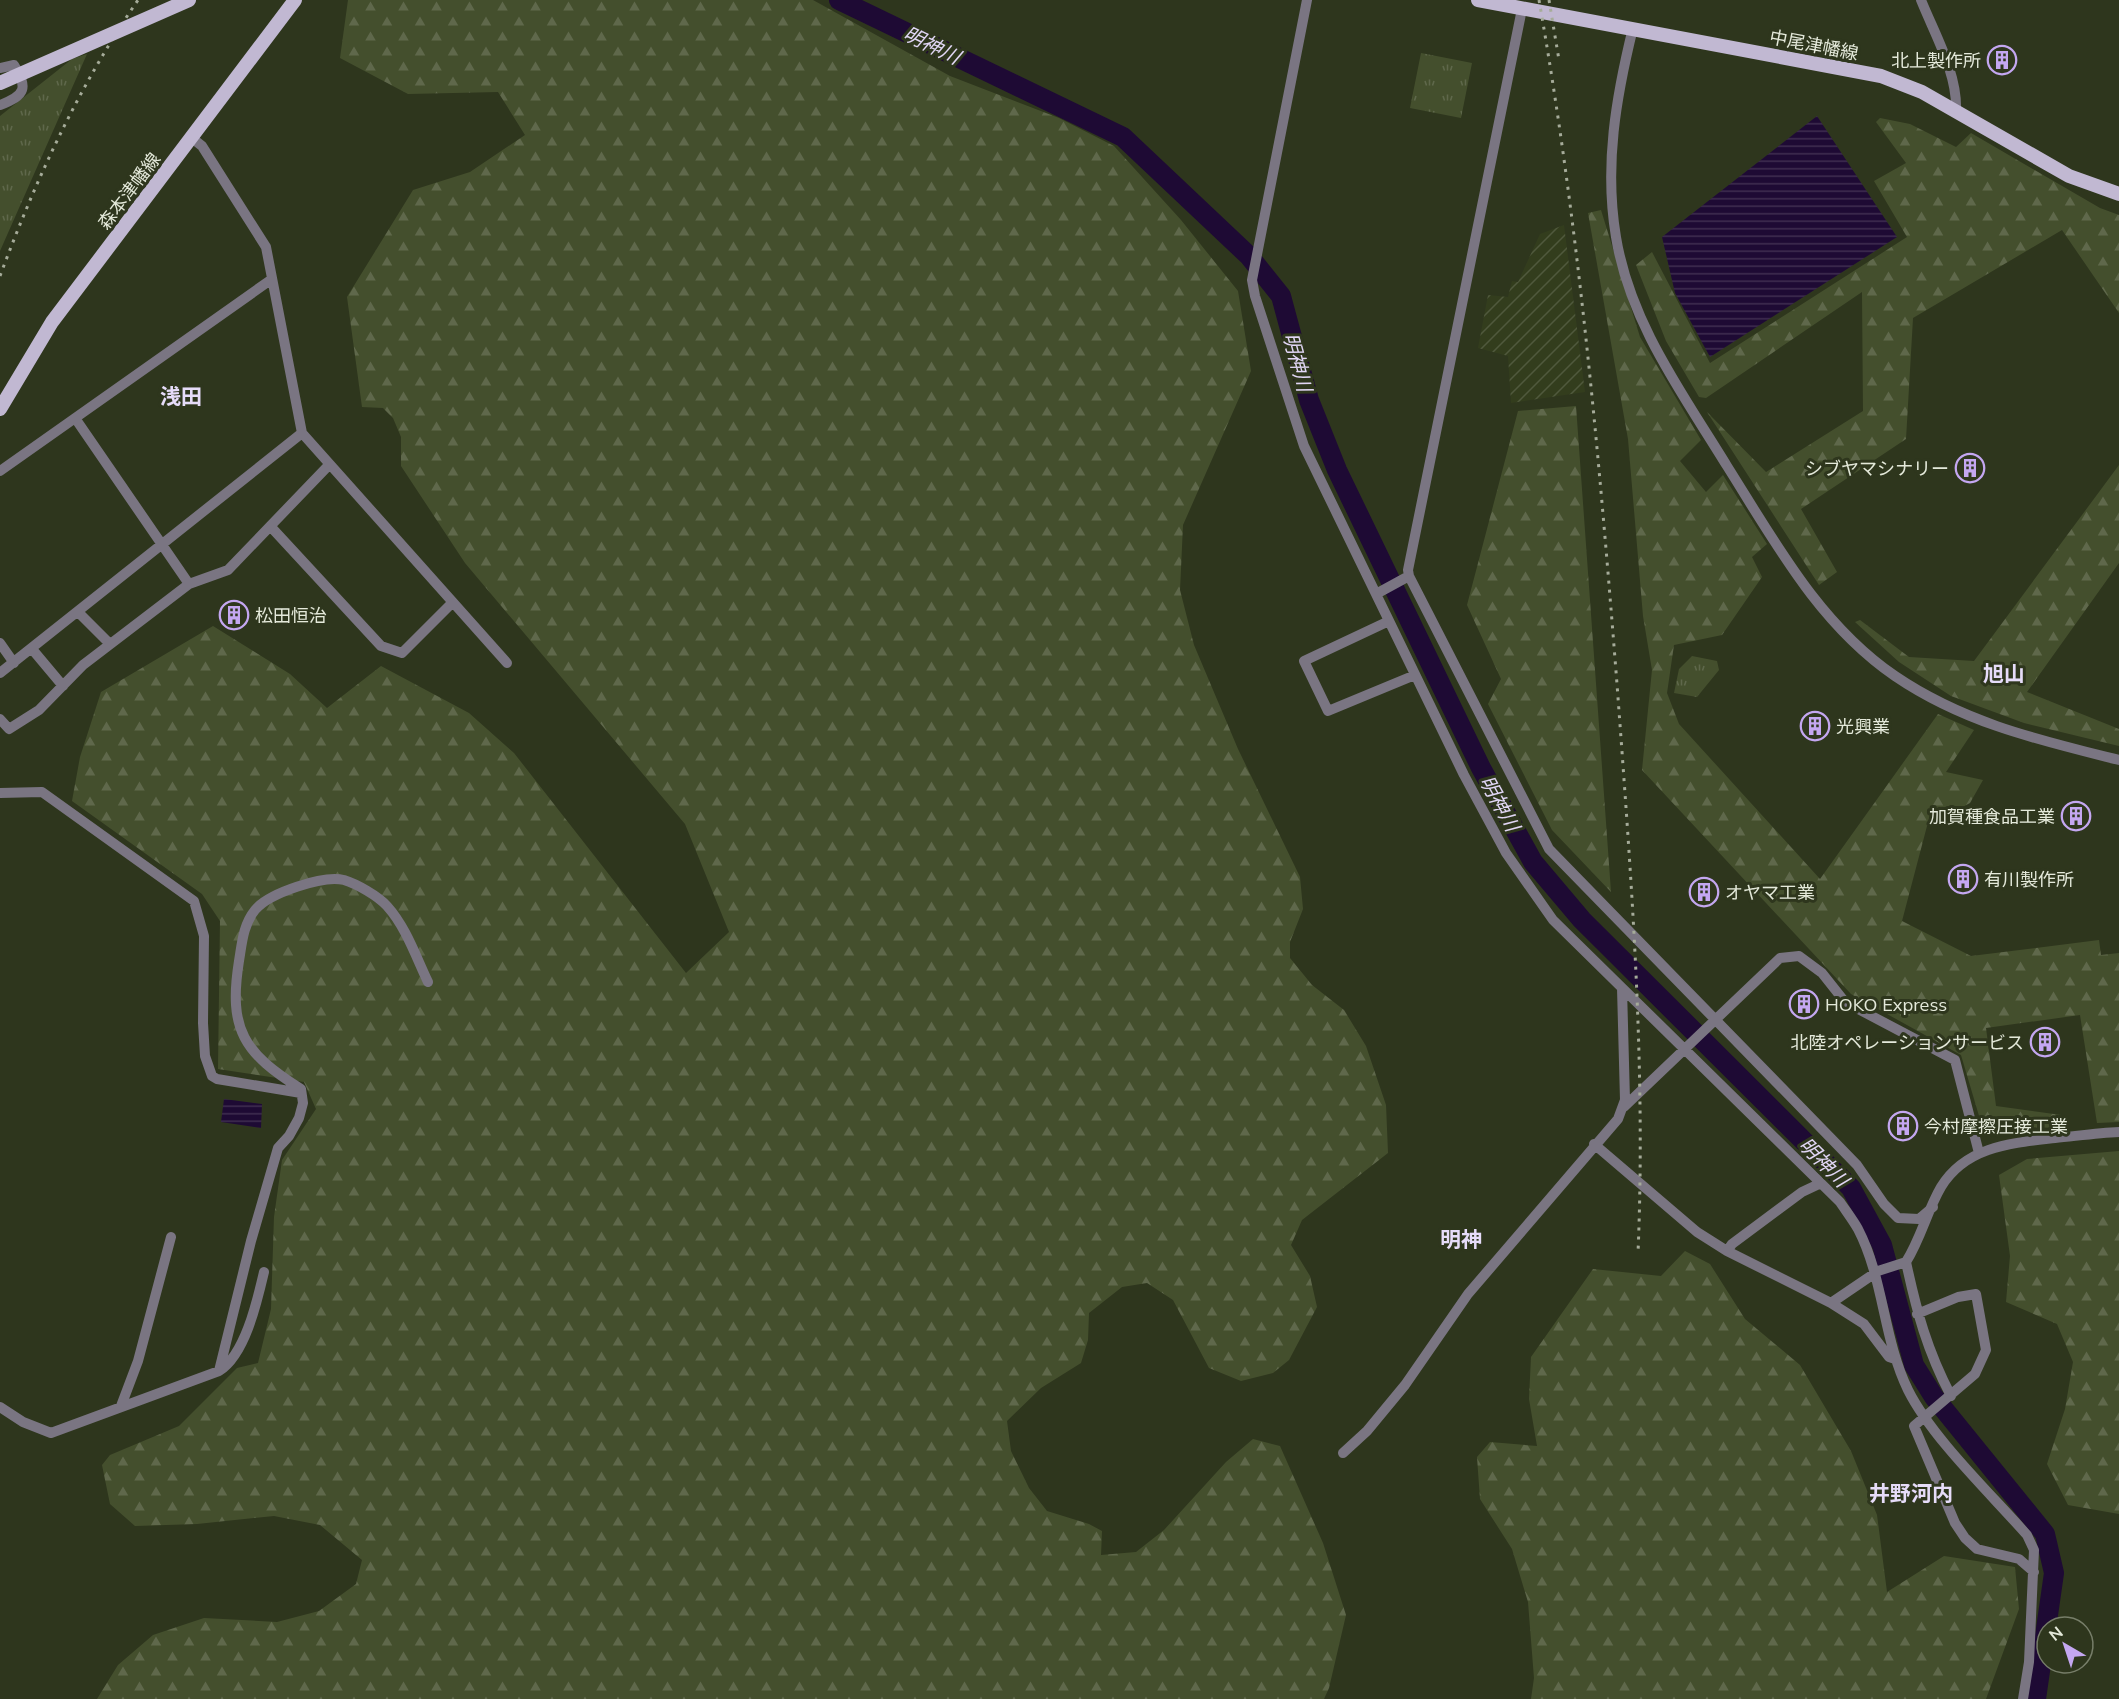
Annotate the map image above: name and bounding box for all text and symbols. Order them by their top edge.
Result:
water label: 明神川 [900,21,966,70]
street label: 中尾津幡線 [1768,25,1860,65]
building icon: 北上製作所 [1986,44,2018,76]
place label: 北上製作所 [1891,49,1981,72]
street label: 森本津幡線 [93,148,165,234]
water label: 明神川 [1278,330,1318,396]
district label: 浅田 [160,383,202,409]
building icon: シブヤマシナリー [1954,452,1986,484]
place label: シブヤマシナリー [1805,457,1949,480]
building icon: 松田恒治 [218,599,250,631]
place label: 松田恒治 [255,604,327,627]
district label: 旭山 [1983,660,2025,686]
building icon: 光興業 [1799,710,1831,742]
place label: 光興業 [1836,715,1890,738]
water label: 明神川 [1475,771,1526,837]
building icon: 加賀種食品工業 [2060,800,2092,832]
place label: 加賀種食品工業 [1929,805,2055,828]
building icon: 有川製作所 [1947,863,1979,895]
place label: 有川製作所 [1984,868,2074,891]
building icon: オヤマ工業 [1688,876,1720,908]
place label: オヤマ工業 [1725,881,1815,904]
building icon: HOKO Express [1788,988,1820,1020]
place label: HOKO Express [1825,993,1947,1016]
building icon: 北陸オペレーションサービス [2029,1026,2061,1058]
place label: 北陸オペレーションサービス [1790,1031,2024,1054]
building icon: 今村摩擦圧接工業 [1887,1110,1919,1142]
place label: 今村摩擦圧接工業 [1924,1115,2068,1138]
water label: 明神川 [1794,1132,1855,1193]
district label: 明神 [1440,1226,1482,1252]
district label: 井野河内 [1869,1480,1953,1506]
north arrow [2035,1615,2095,1675]
text: N [2045,1622,2067,1645]

